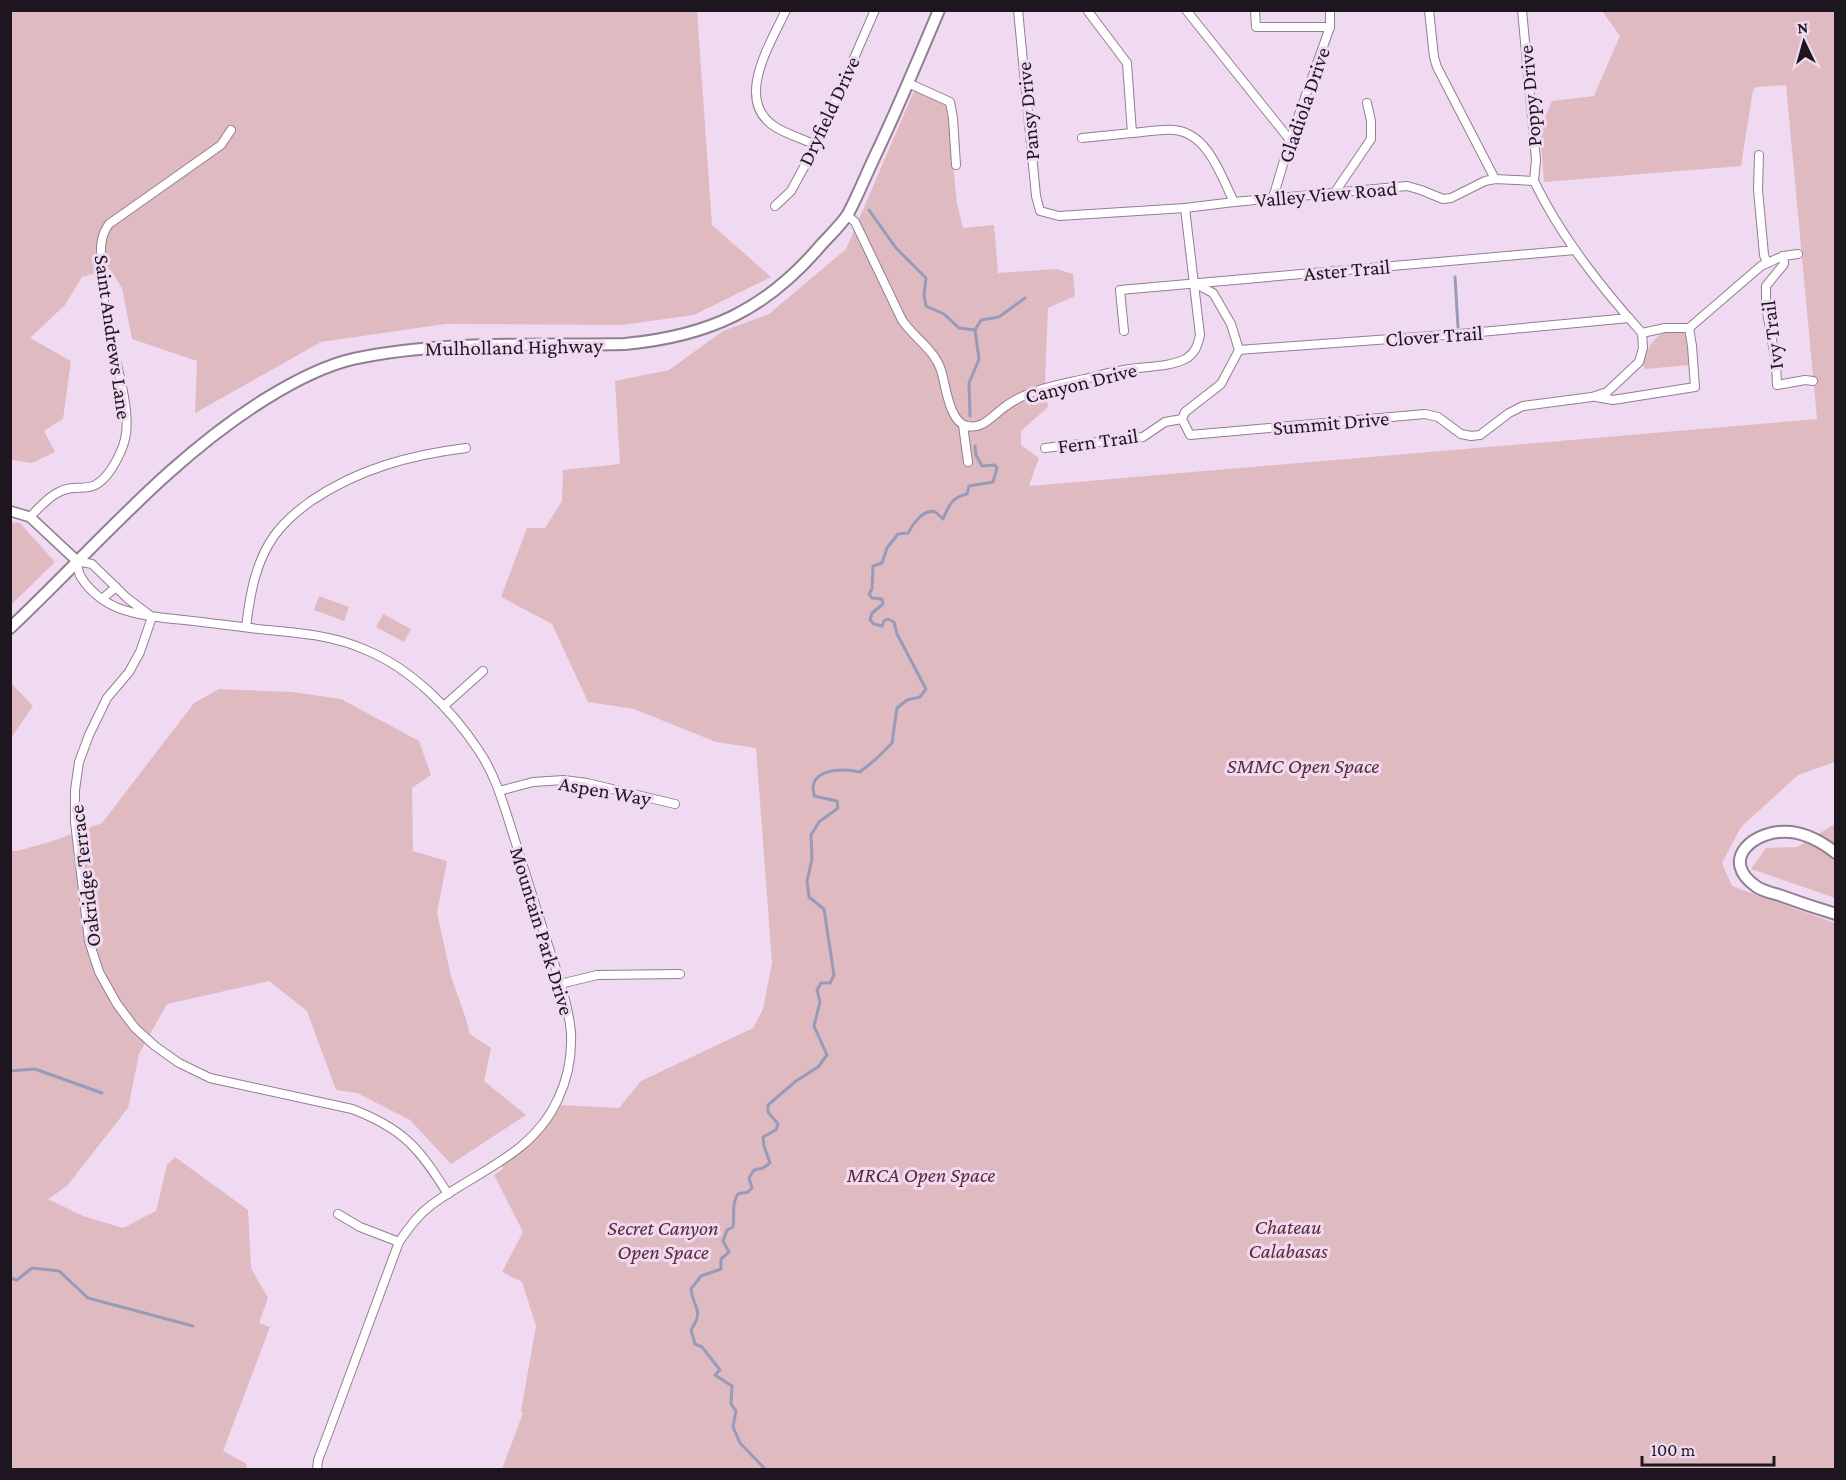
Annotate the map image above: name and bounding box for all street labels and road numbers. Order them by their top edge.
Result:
street label: Gladiola Drive [1273,44,1335,166]
street label: Poppy Drive [1514,44,1546,148]
street label: Dryfield Drive [793,52,865,170]
street label: Pansy Drive [1012,61,1044,161]
street label: Valley View Road [1254,176,1398,212]
street label: Saint Andrews Lane [90,253,136,421]
street label: Aster Trail [1303,254,1391,286]
street label: Ivy Trail [1756,299,1788,371]
street label: Clover Trail [1384,321,1484,351]
street label: Mulholland Highway [425,333,604,361]
street label: Canyon Drive [1023,358,1139,408]
street label: Summit Drive [1272,406,1390,440]
street label: Fern Trail [1056,423,1140,459]
street label: Aspen Way [557,771,653,811]
street label: Oakridge Terrace [64,804,106,948]
street label: Mountain Park Drive [505,844,579,1018]

